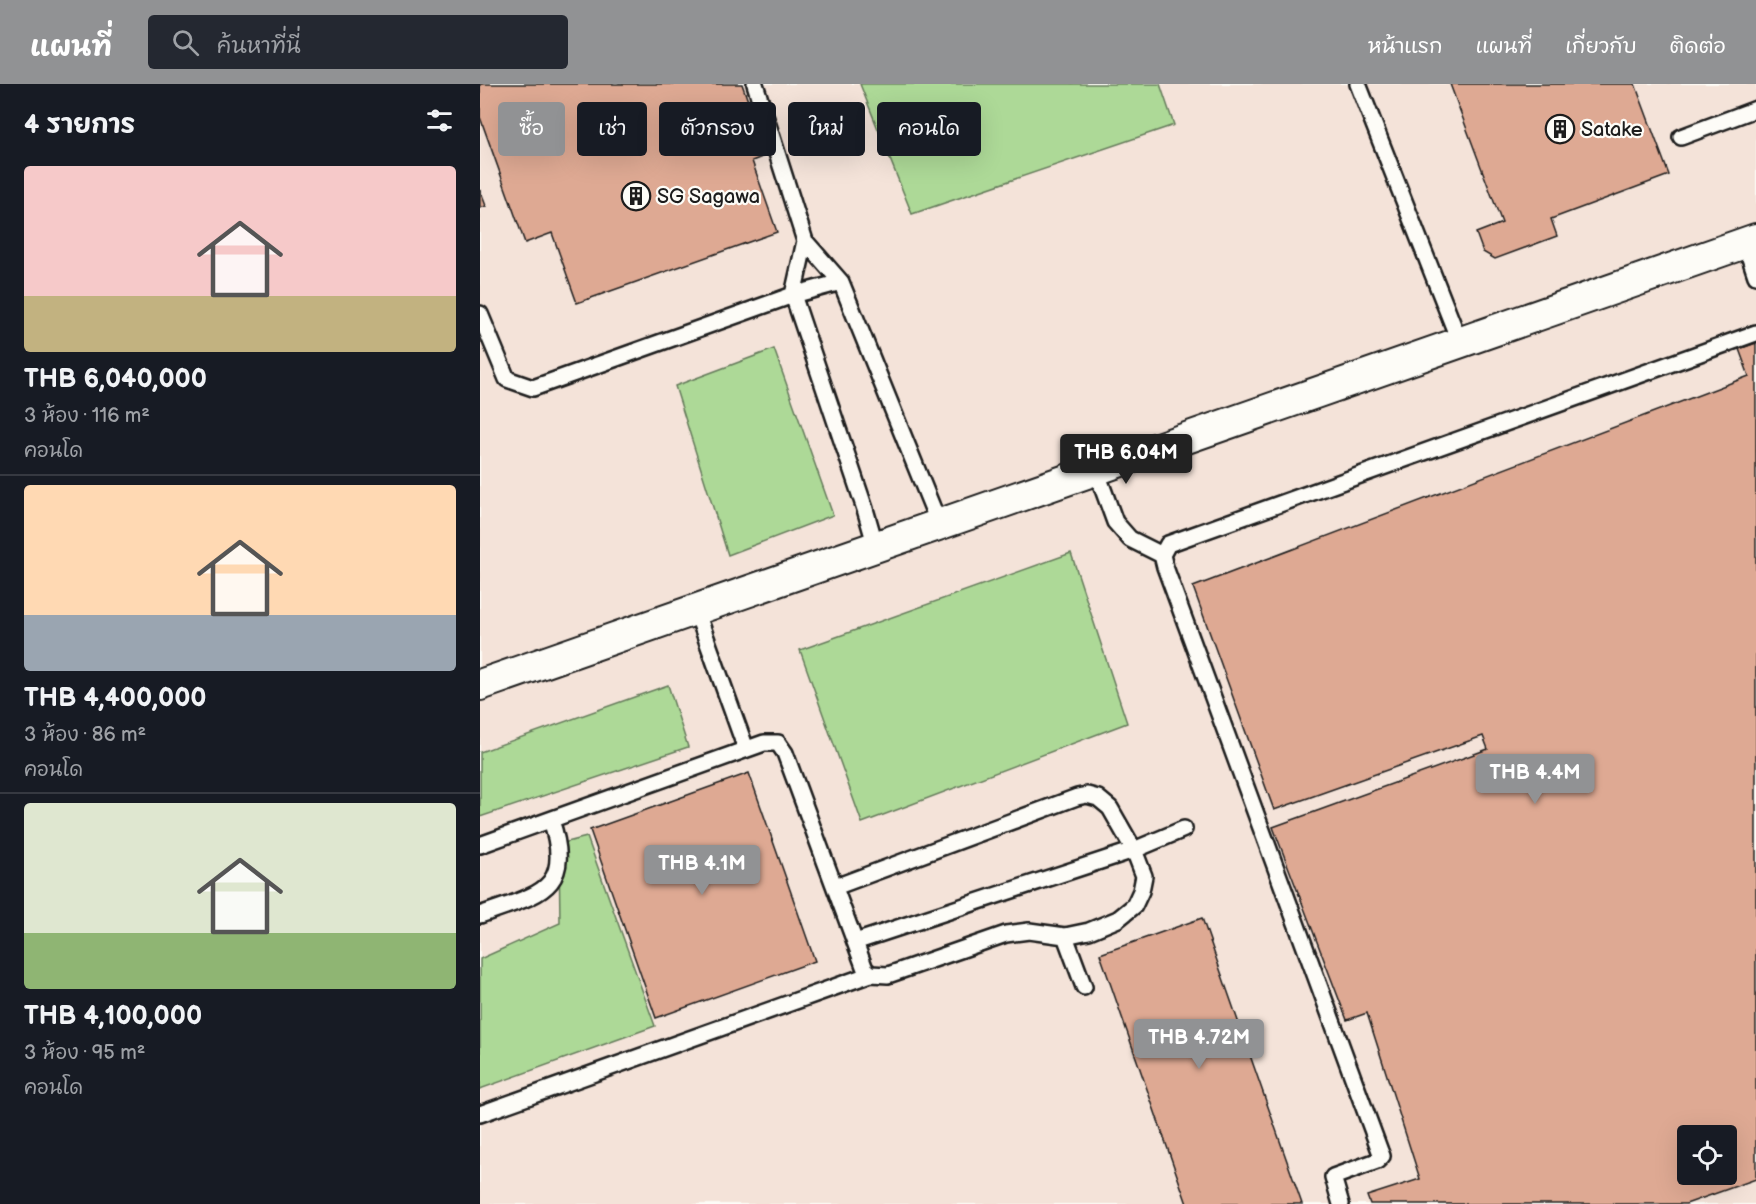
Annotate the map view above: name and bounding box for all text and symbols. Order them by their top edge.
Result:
search box [148,15,568,69]
icon: search [169,26,202,59]
text: แผนที่ [30,31,112,64]
text: ค้นหาที่นี่ [217,33,301,60]
text: หน้าแรก [1368,34,1443,59]
text: แผนที่ [1476,34,1532,59]
text: เกี่ยวกับ [1565,34,1637,59]
text: ติดต่อ [1670,34,1726,59]
chip: ซื้อ [498,102,565,156]
chip: เช่า [577,102,647,156]
chip: ตัวกรอง [659,102,776,156]
chip: ใหม่ [788,102,865,156]
chip: คอนโด [877,102,981,156]
icon: filters [423,104,456,137]
text: 4 รายการ [24,110,135,141]
building icon: Satake [1544,113,1576,145]
place label: Satake [1581,118,1643,142]
building icon: SG Sagawa [620,180,652,212]
place label: SG Sagawa [657,185,760,209]
icon: home [186,205,294,313]
text: THB 6,040,000 [24,364,207,395]
text: 3 ห้อง · 116 m² [24,404,150,428]
pin: THB 6.04M [1057,434,1195,485]
text: คอนโด [24,439,83,463]
text: THB 6.04M [1074,441,1178,465]
icon: home [186,524,294,632]
text: THB 4,400,000 [24,683,207,714]
text: 3 ห้อง · 86 m² [24,723,146,747]
pin: THB 4.4M [1473,754,1597,805]
text: คอนโด [24,758,83,782]
text: THB 4.4M [1490,761,1580,785]
icon: home [186,842,294,950]
pin: THB 4.1M [640,845,764,896]
text: THB 4.1M [658,852,746,876]
text: THB 4,100,000 [24,1001,202,1032]
pin: THB 4.72M [1130,1019,1268,1070]
text: THB 4.72M [1148,1026,1250,1050]
text: 3 ห้อง · 95 m² [24,1041,145,1065]
text: คอนโด [24,1076,83,1100]
map controls [1677,1125,1737,1185]
button: locate [1677,1125,1737,1185]

